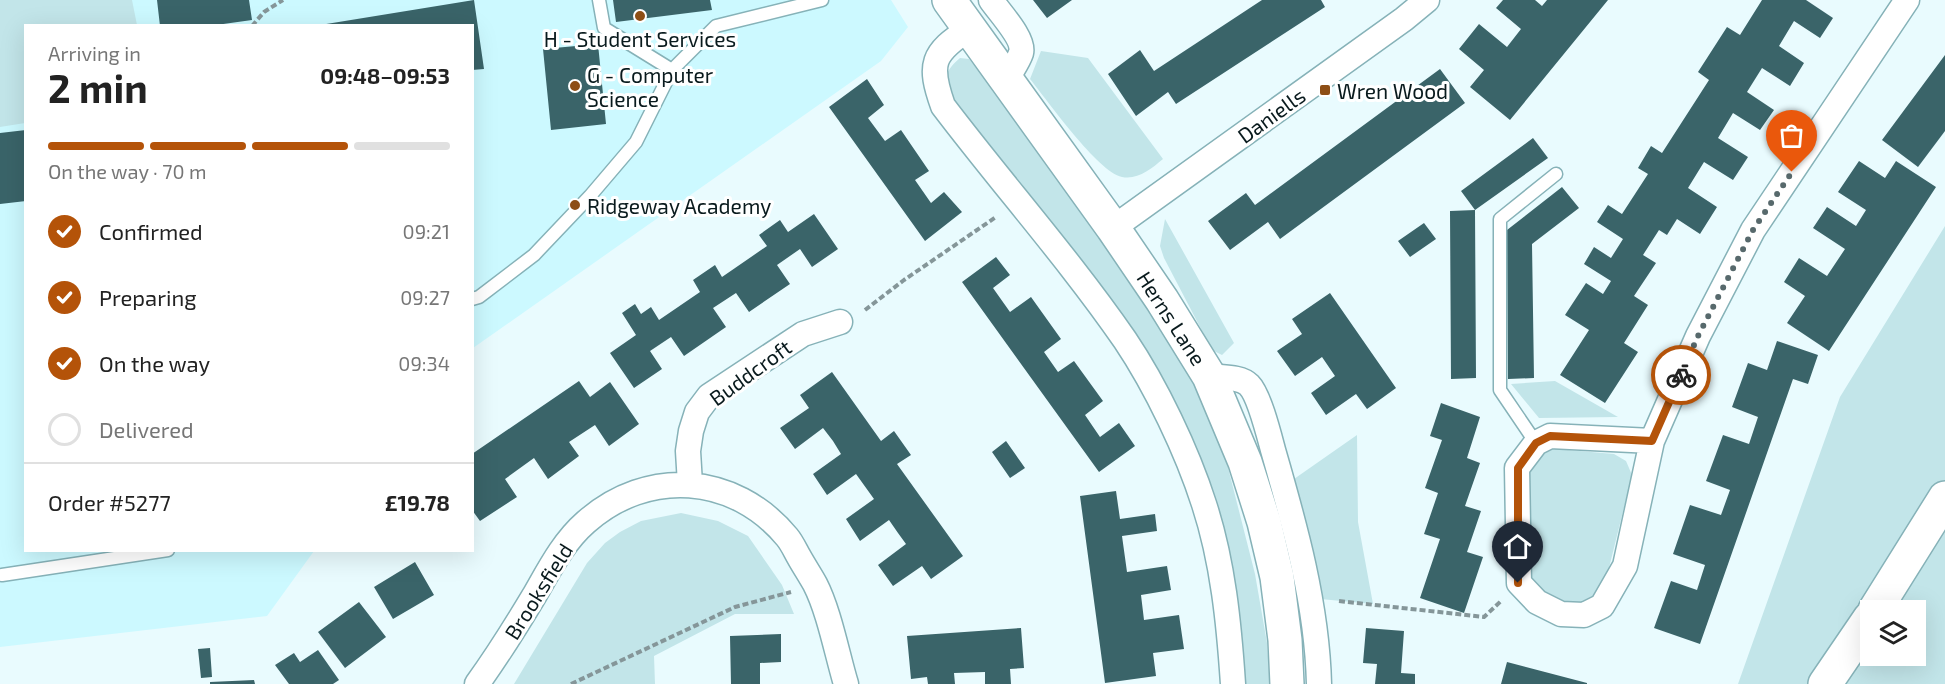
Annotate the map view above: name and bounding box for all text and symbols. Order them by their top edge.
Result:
marker: H - Student Services [633,9,647,23]
place label: H - Student Services [544,26,736,51]
text: Arriving in [48,41,141,65]
text: 09:48–09:53 [320,62,450,88]
place label: G - Computer Science [587,62,714,111]
text: 2 min [48,64,148,111]
place label: Wren Wood [1337,78,1448,103]
marker: G - Computer Science [568,79,582,93]
street label: Daniells [1232,82,1310,148]
marker: Wren Wood [1318,83,1332,97]
pin [1766,110,1817,172]
icon: bag [1775,119,1808,152]
text: On the way · 70 m [48,159,207,183]
place label: Ridgeway Academy [587,193,771,218]
marker: Ridgeway Academy [568,198,582,212]
icon: check [48,215,81,248]
text: Confirmed [99,218,203,244]
text: 09:21 [403,219,450,243]
street label: Herns Lane [1132,266,1212,370]
icon: check [48,281,81,314]
text: Preparing [99,284,197,310]
text: 09:27 [400,285,450,309]
street label: Buddcroft [704,334,796,410]
courier [1651,345,1711,405]
icon: check [48,347,81,380]
text: On the way [99,350,210,376]
text: 09:34 [398,351,450,375]
icon: bike [1665,359,1698,392]
text: Delivered [99,416,194,442]
text: Order #5277 [48,489,171,515]
text: £19.78 [385,489,450,515]
pin [1492,521,1543,583]
icon: home [1501,530,1534,563]
street label: Brooksfield [499,538,577,644]
map controls [1860,600,1926,666]
button: layers [1860,600,1926,666]

